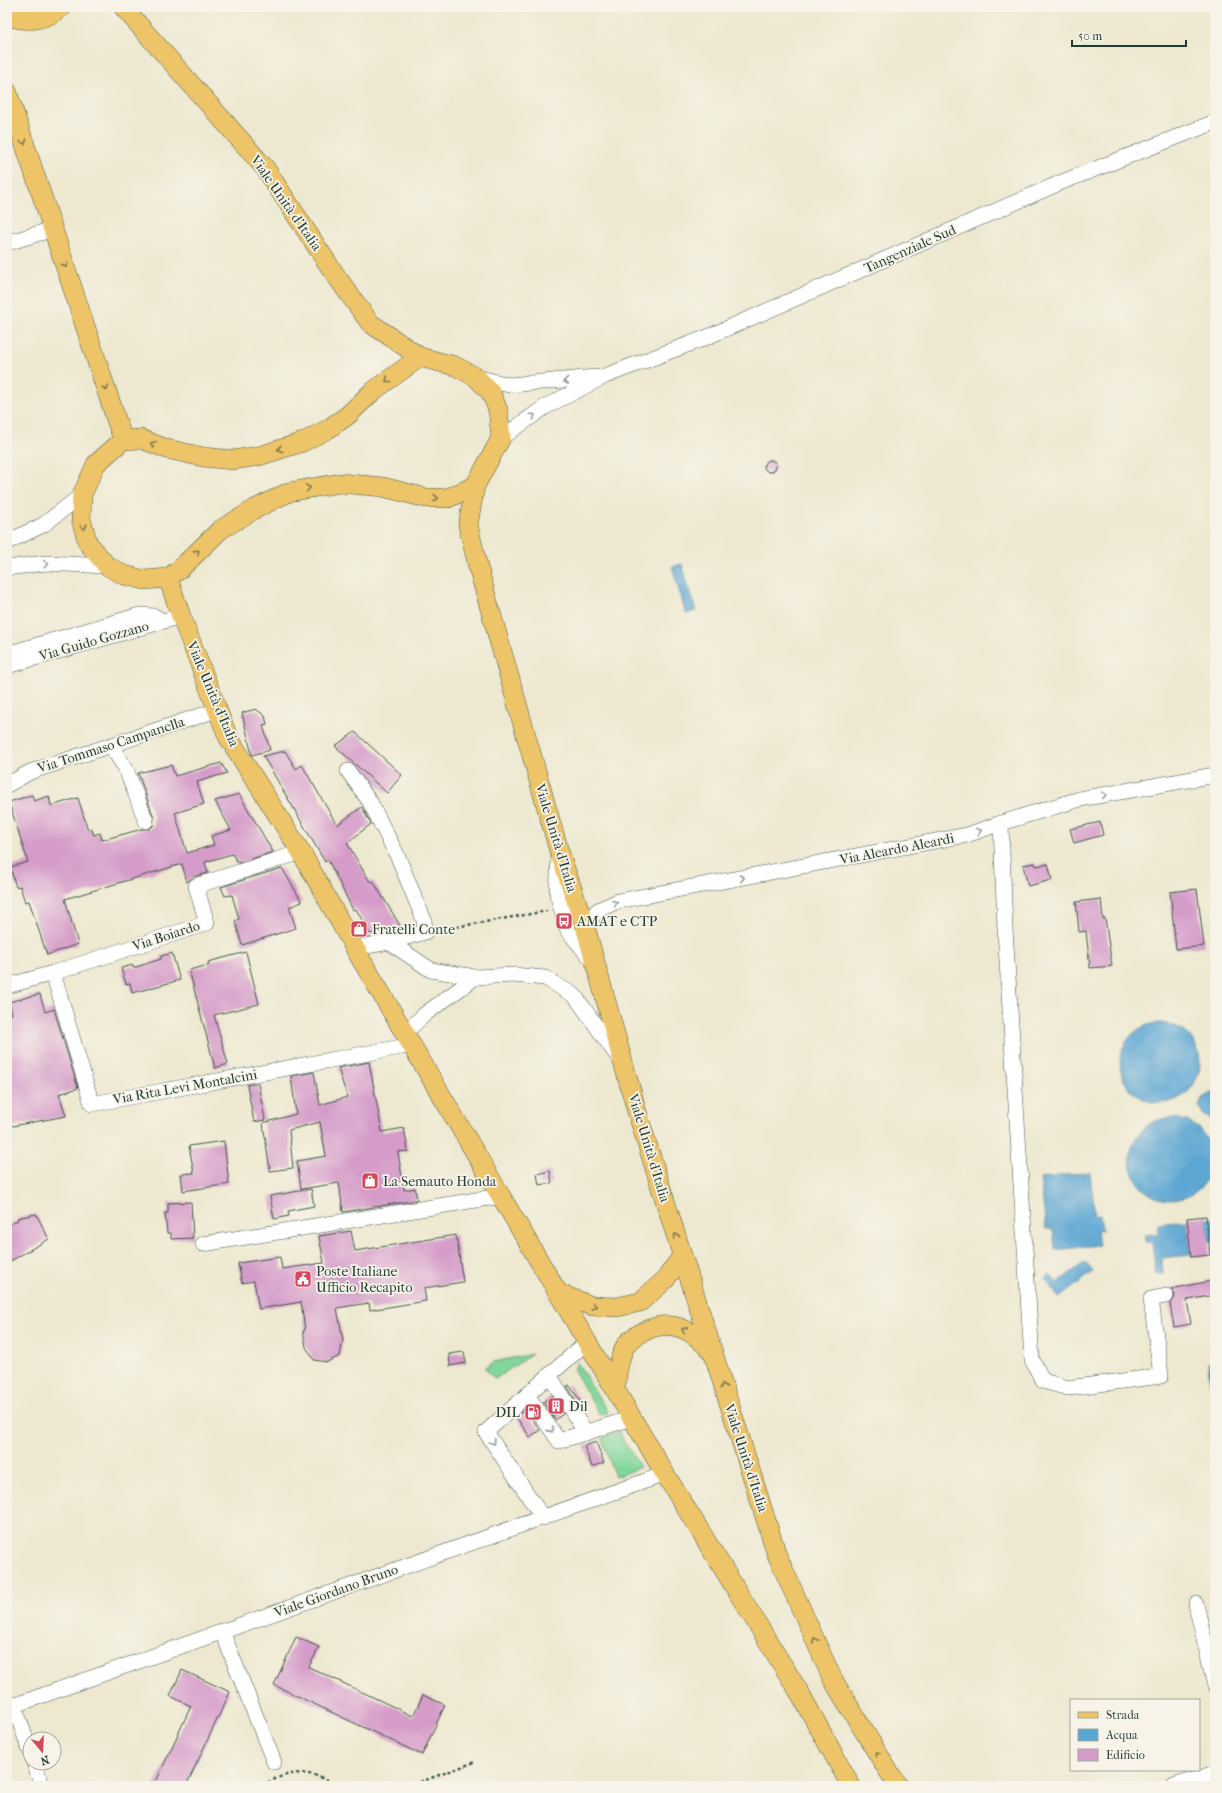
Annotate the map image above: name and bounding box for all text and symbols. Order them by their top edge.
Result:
scale bar [1072,22,1186,48]
text: 50 m [1078,29,1102,43]
one-way arrow [19,138,28,145]
street label: Viale Unità d'Italia [246,151,326,254]
street label: Tangenziale Sud [862,221,959,277]
one-way arrow [60,261,69,268]
one-way arrow [386,375,393,382]
one-way arrow [563,376,569,385]
one-way arrow [101,385,110,392]
one-way arrow [529,413,536,421]
one-way arrow [150,440,157,448]
one-way arrow [277,445,284,453]
one-way arrow [305,484,311,493]
one-way arrow [433,494,439,502]
one-way arrow [79,524,88,531]
one-way arrow [192,549,200,557]
one-way arrow [43,559,49,568]
street label: Via Guido Gozzano [36,617,151,665]
street label: Viale Unità d'Italia [183,638,243,750]
street label: Via Tommaso Campanella [34,713,187,777]
street label: Viale Unità d'Italia [531,781,581,895]
one-way arrow [1101,791,1107,799]
one-way arrow [976,827,983,836]
street label: Via Aleardo Aleardi [837,830,956,869]
one-way arrow [739,874,745,882]
one-way arrow [611,899,618,907]
bus stop icon: AMAT e CTP [554,911,574,931]
place label: AMAT e CTP [576,913,658,930]
street label: Via Boiardo [129,917,202,955]
shop icon: Fratelli Conte [349,919,369,939]
place label: Fratelli Conte [372,921,455,938]
street label: Via Rita Levi Montalcini [111,1066,259,1108]
street label: Viale Unità d'Italia [624,1091,674,1205]
shop icon: La Semauto Honda [360,1171,380,1191]
place label: La Semauto Honda [383,1173,497,1190]
one-way arrow [672,1233,680,1240]
place label: Poste Italiane Ufficio Recapito [316,1263,413,1296]
public building icon: Poste Italiane Ufficio Recapito [293,1269,313,1289]
one-way arrow [591,1301,598,1310]
one-way arrow [681,1327,688,1335]
one-way arrow [719,1383,728,1390]
building icon: Dil [546,1396,566,1416]
place label: Dil [569,1398,588,1415]
street label: Viale Unità d'Italia [720,1401,772,1515]
fuel station icon: DIL [523,1402,543,1422]
place label: DIL [496,1404,521,1421]
one-way arrow [546,1425,553,1432]
one-way arrow [488,1437,495,1444]
street label: Viale Giordano Bruno [271,1561,400,1622]
one-way arrow [812,1637,820,1644]
legend [1070,1699,1200,1771]
text: Strada [1106,1708,1140,1722]
text: Acqua [1105,1728,1138,1742]
north arrow [22,1731,62,1771]
text: Edificio [1106,1748,1145,1762]
one-way arrow [875,1751,882,1758]
text: N [38,1753,51,1768]

